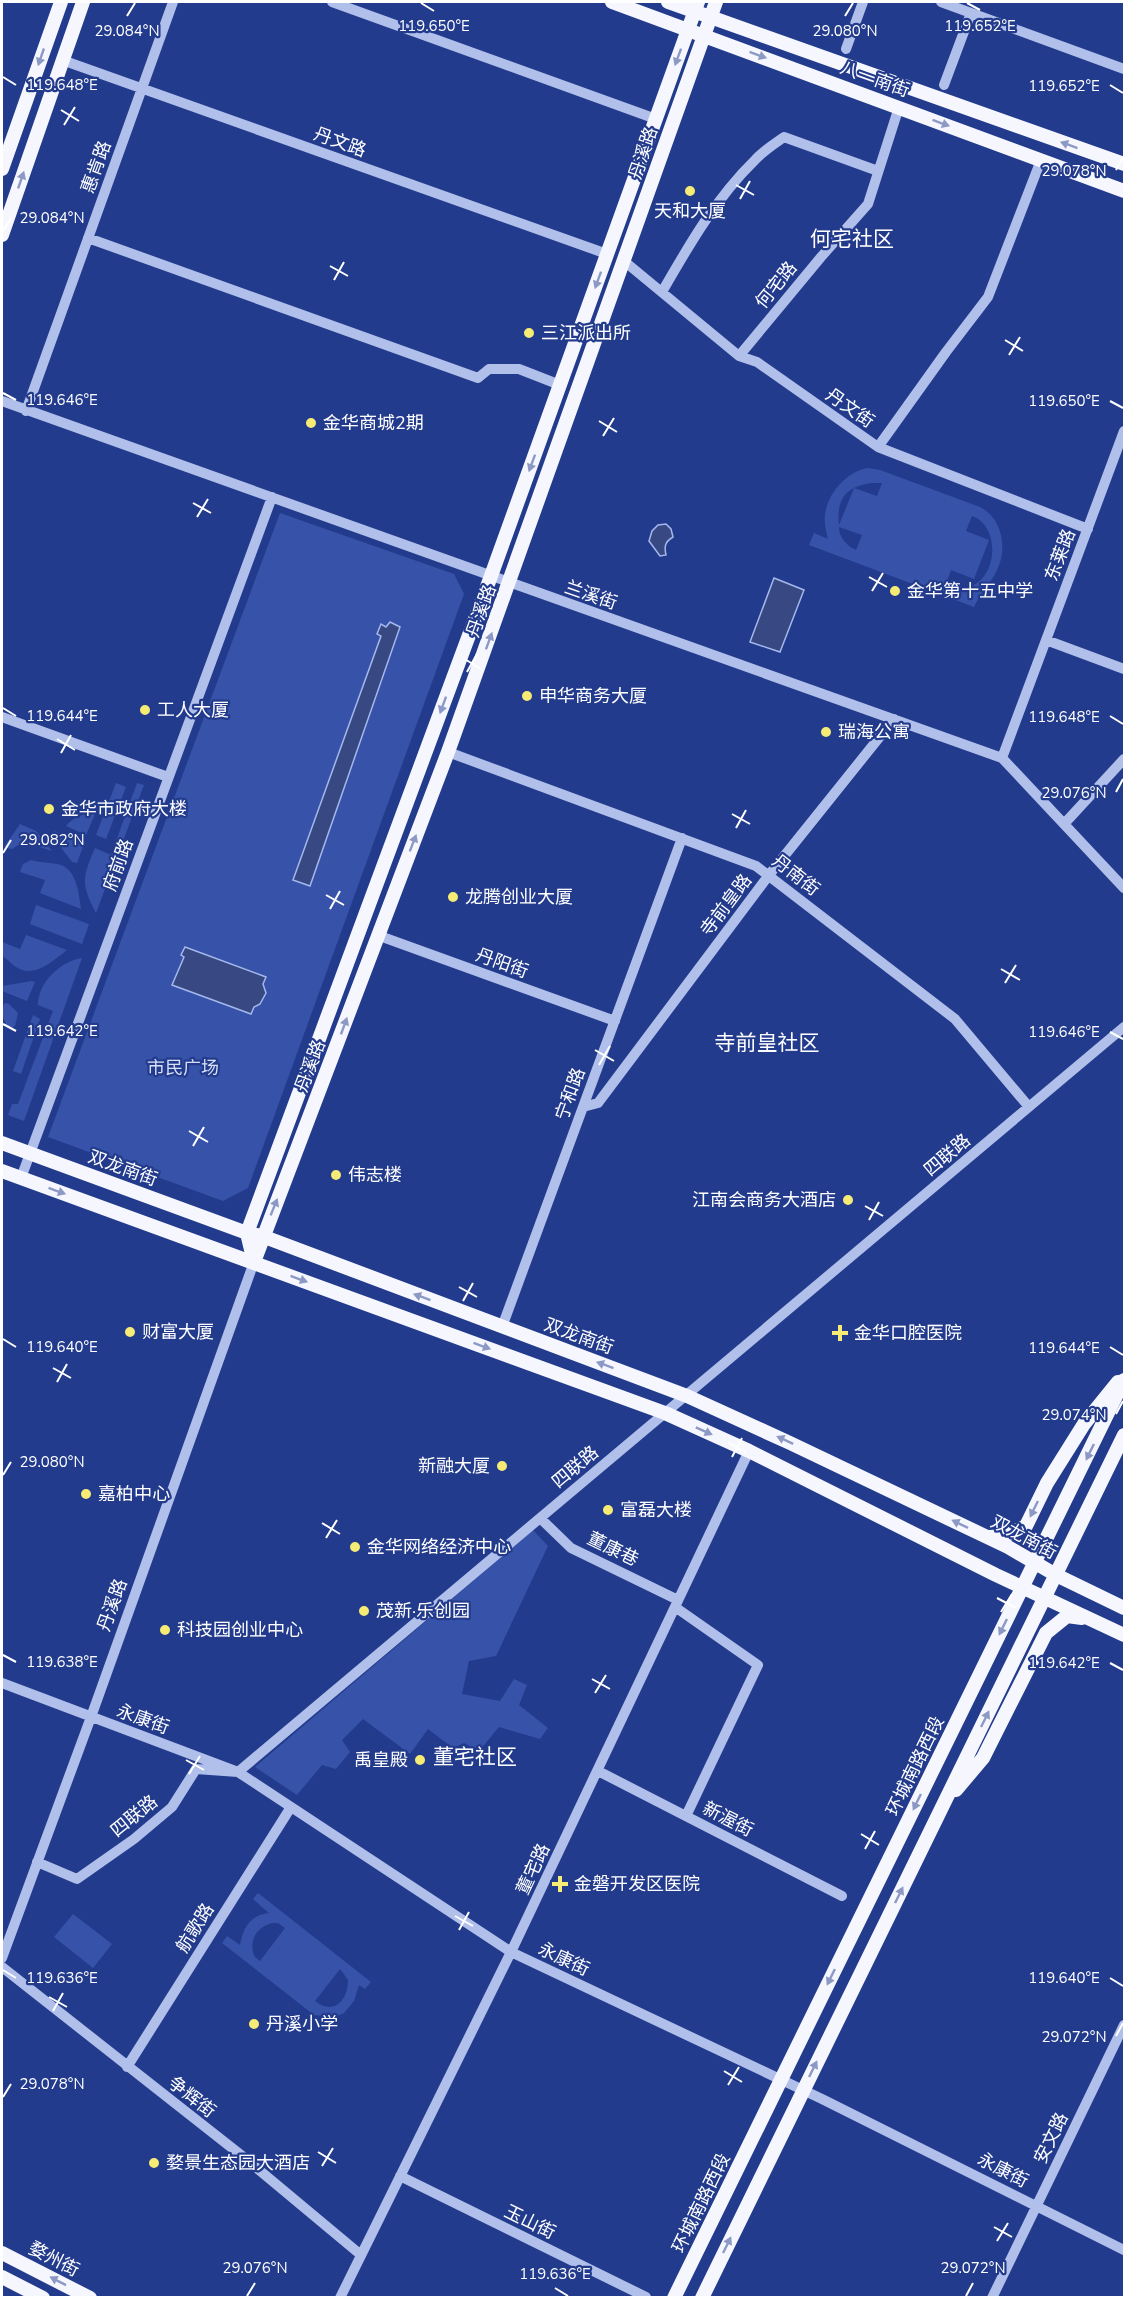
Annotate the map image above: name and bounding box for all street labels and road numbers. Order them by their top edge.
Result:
street label: 八一南街 [837,55,913,103]
street label: 丹文路 [311,121,369,163]
street label: 丹溪路 [623,124,663,182]
street label: 惠肯路 [75,138,117,196]
street label: 何宅路 [750,256,802,314]
street label: 丹文街 [821,383,879,433]
street label: 东莱路 [1039,525,1081,585]
street label: 兰溪街 [562,575,620,615]
street label: 丹溪路 [460,582,502,640]
street label: 府前路 [97,836,139,894]
street label: 丹南街 [767,849,825,901]
street label: 寺前皇路 [695,869,757,941]
street label: 丹阳街 [473,942,531,984]
street label: 丹溪路 [289,1036,331,1096]
street label: 宁和路 [549,1065,591,1123]
street label: 四联路 [919,1128,975,1182]
street label: 双龙南街 [85,1144,161,1192]
street label: 双龙南街 [541,1312,617,1360]
street label: 四联路 [547,1440,603,1494]
street label: 双龙南街 [987,1510,1061,1564]
street label: 董康巷 [583,1526,643,1572]
street label: 丹溪路 [91,1576,133,1634]
street label: 永康街 [114,1698,172,1740]
street label: 环城南路西段 [881,1712,949,1820]
street label: 四联路 [105,1790,163,1842]
street label: 新渥街 [698,1796,758,1842]
street label: 董宅路 [511,1839,555,1899]
street label: 航歌路 [171,1899,219,1957]
street label: 永康街 [534,1937,594,1981]
street label: 争辉街 [163,2071,221,2123]
street label: 安文路 [1028,2108,1074,2168]
street label: 永康街 [973,2147,1033,2193]
street label: 环城南路西段 [667,2149,735,2257]
street label: 玉山街 [500,2199,560,2245]
street label: 婺州街 [24,2236,84,2282]

